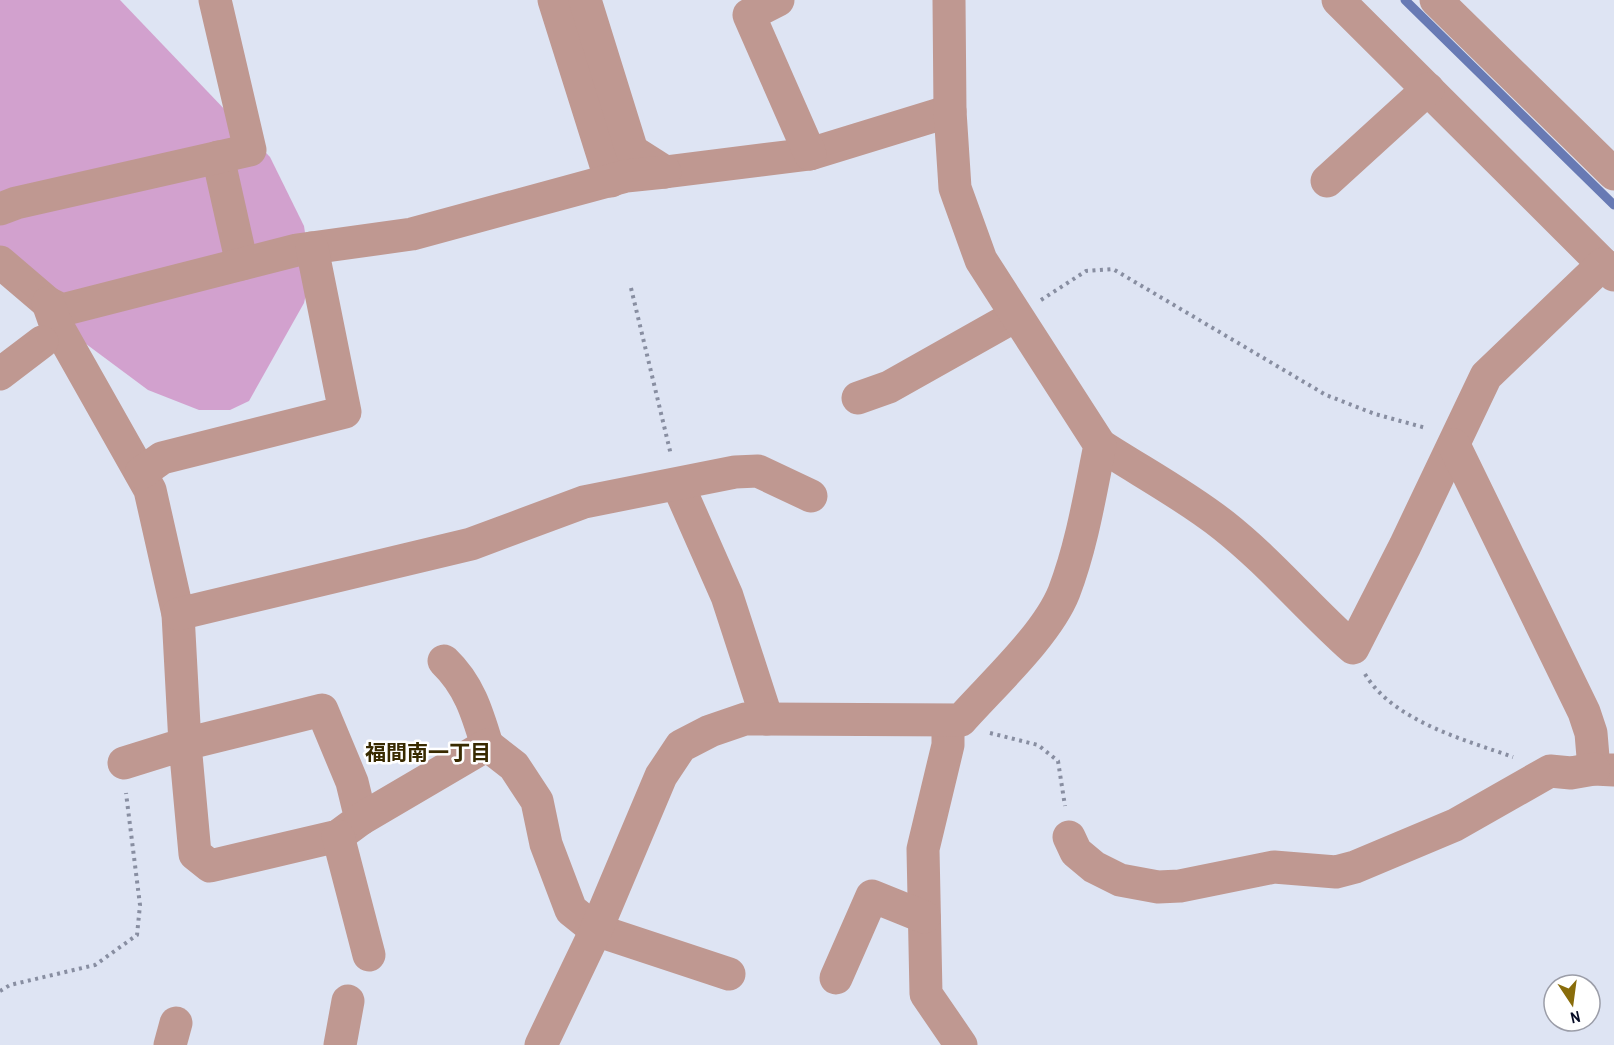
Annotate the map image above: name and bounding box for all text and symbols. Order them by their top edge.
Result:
district label: 福間南一丁目 [365,738,491,767]
north arrow [1542,973,1602,1033]
text: N [1568,1006,1582,1029]

